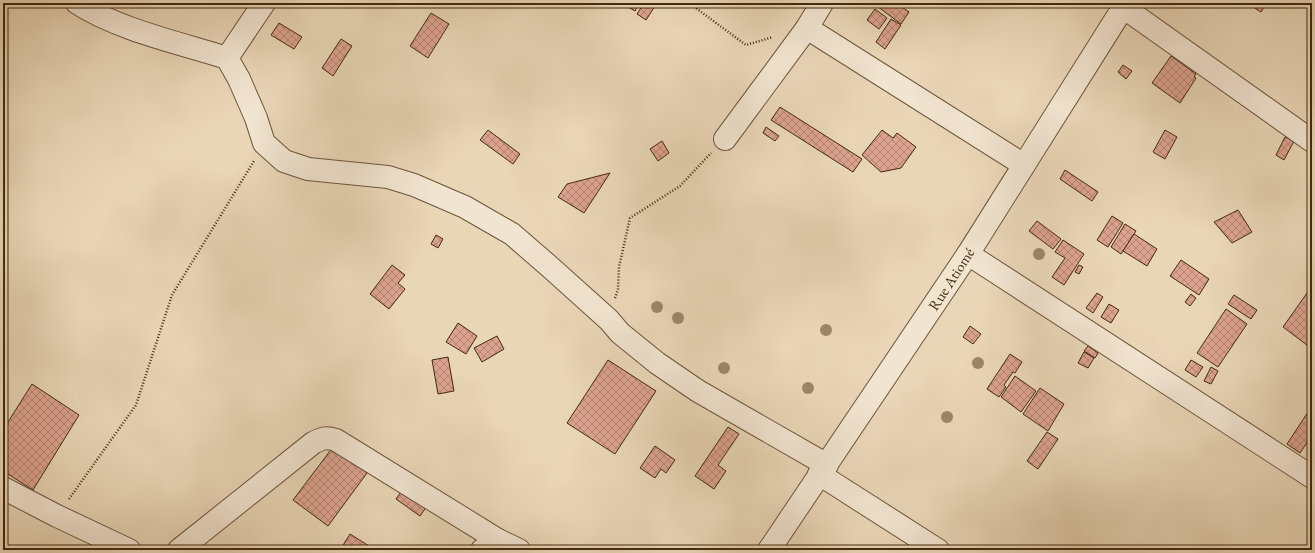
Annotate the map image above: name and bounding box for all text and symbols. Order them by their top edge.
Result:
street label: Rue Atiomé [924,244,978,314]

